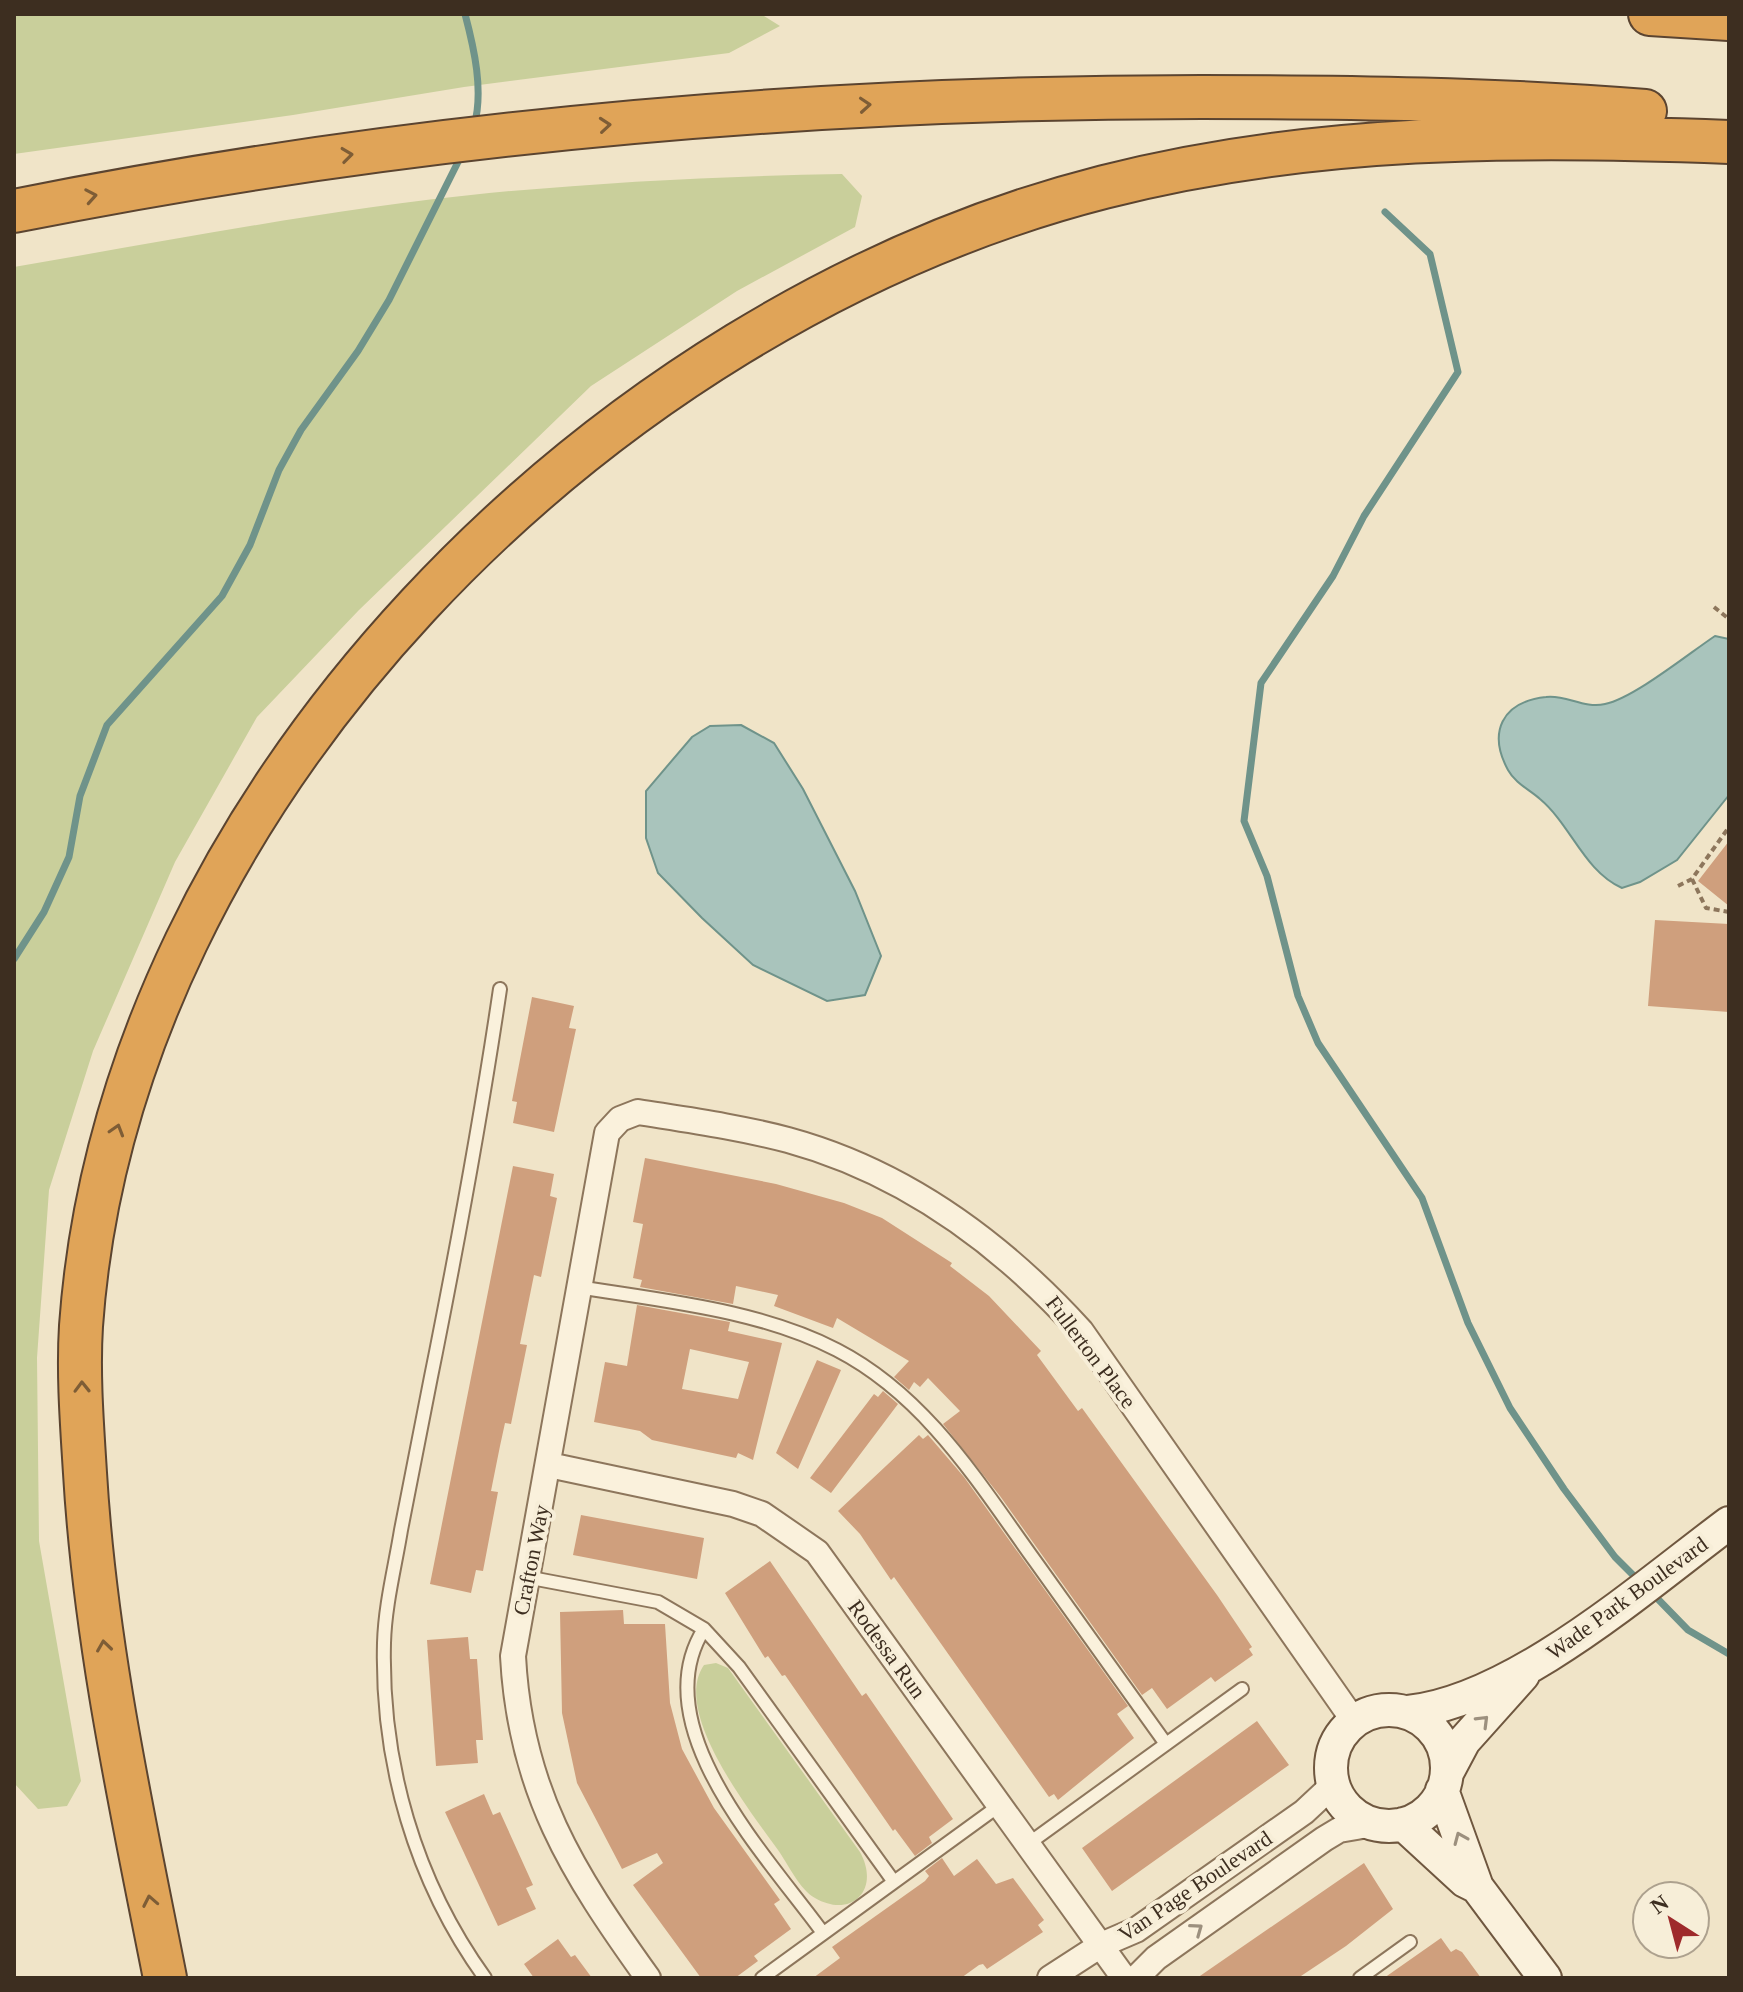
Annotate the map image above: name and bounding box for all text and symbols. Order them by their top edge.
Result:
one-way arrow [859,97,872,114]
one-way arrow [599,116,612,133]
one-way arrow [341,146,354,163]
one-way arrow [84,188,97,205]
one-way arrow [108,1124,124,1138]
street label: Fullerton Place [1041,1291,1141,1413]
one-way arrow [73,1380,90,1393]
street label: Crafton Way [508,1503,554,1617]
street label: Wade Park Boulevard [1542,1531,1712,1665]
street label: Rodessa Run [843,1595,931,1703]
one-way arrow [96,1639,113,1653]
one-way arrow [1474,1716,1488,1730]
street label: Van Page Boulevard [1114,1825,1276,1947]
one-way arrow [1454,1832,1470,1847]
north arrow [1631,1880,1711,1960]
text: N [1646,1889,1673,1919]
one-way arrow [142,1895,159,1909]
one-way arrow [1188,1924,1202,1939]

